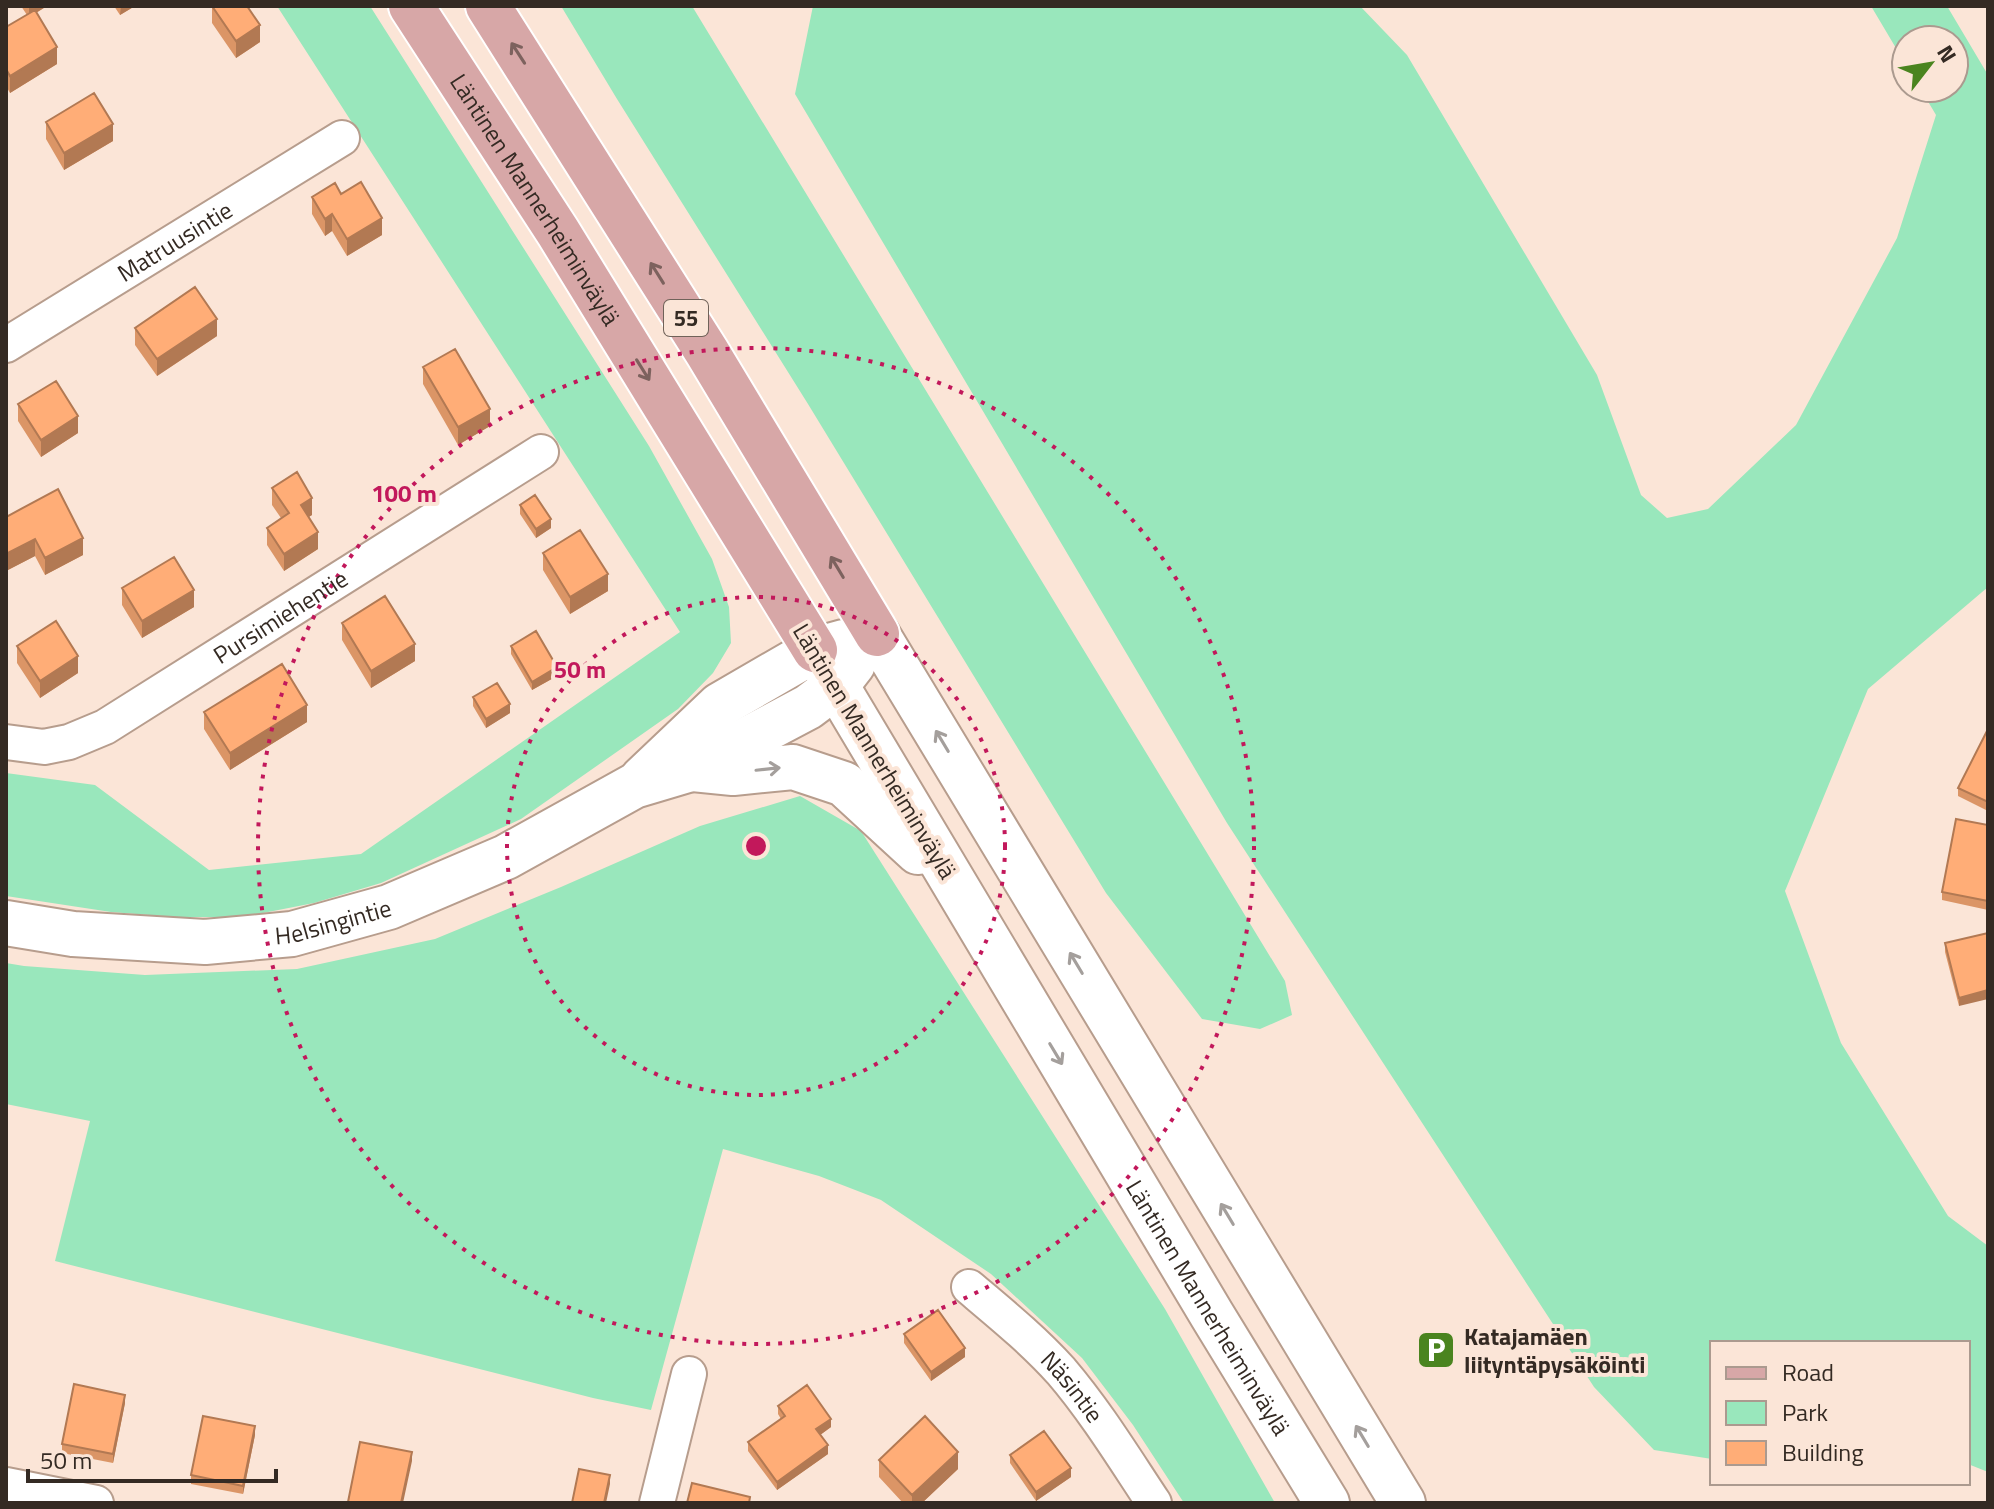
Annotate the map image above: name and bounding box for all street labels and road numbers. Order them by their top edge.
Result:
street label: Läntinen Mannerheiminväylä [442,66,629,332]
street label: Matruusintie [110,192,239,290]
road number: 55 [664,300,708,336]
street label: Pursimiehentie [206,560,354,672]
street label: Läntinen Mannerheiminväylä [784,616,966,886]
street label: Helsingintie [273,889,395,953]
street label: Läntinen Mannerheiminväylä [1117,1173,1299,1442]
street label: Näsintie [1033,1342,1113,1430]

